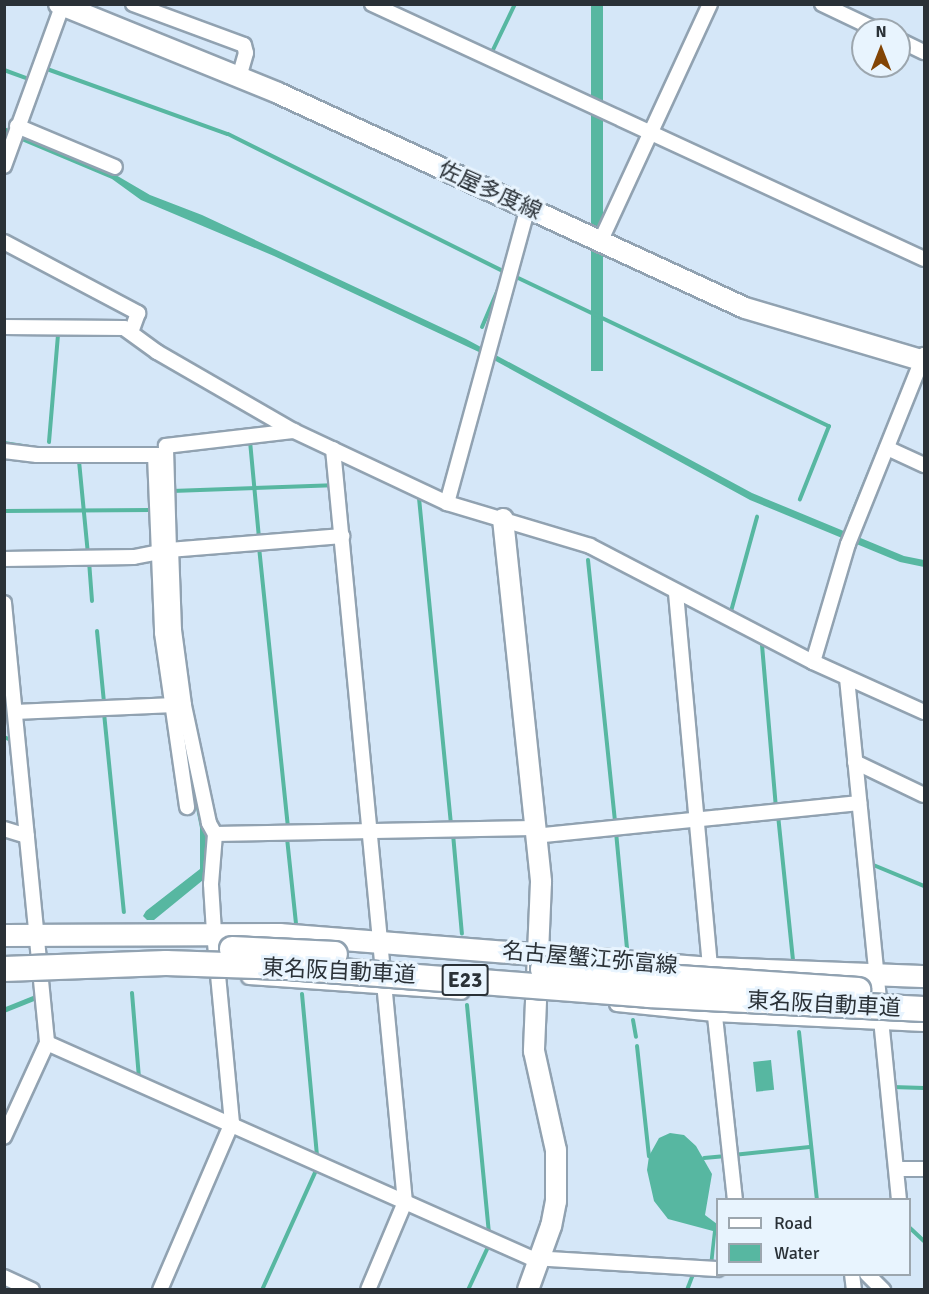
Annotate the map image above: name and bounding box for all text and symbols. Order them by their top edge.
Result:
north arrow [851,18,911,78]
text: N [875,22,887,42]
street label: 佐屋多度線 [434,156,546,224]
street label: 名古屋蟹江弥富線 [501,937,679,979]
street label: 東名阪自動車道 [261,954,417,988]
road number: E23 [441,962,489,998]
street label: 東名阪自動車道 [746,987,902,1021]
legend [716,1198,911,1276]
text: Road [774,1212,813,1234]
text: Water [774,1242,819,1264]

